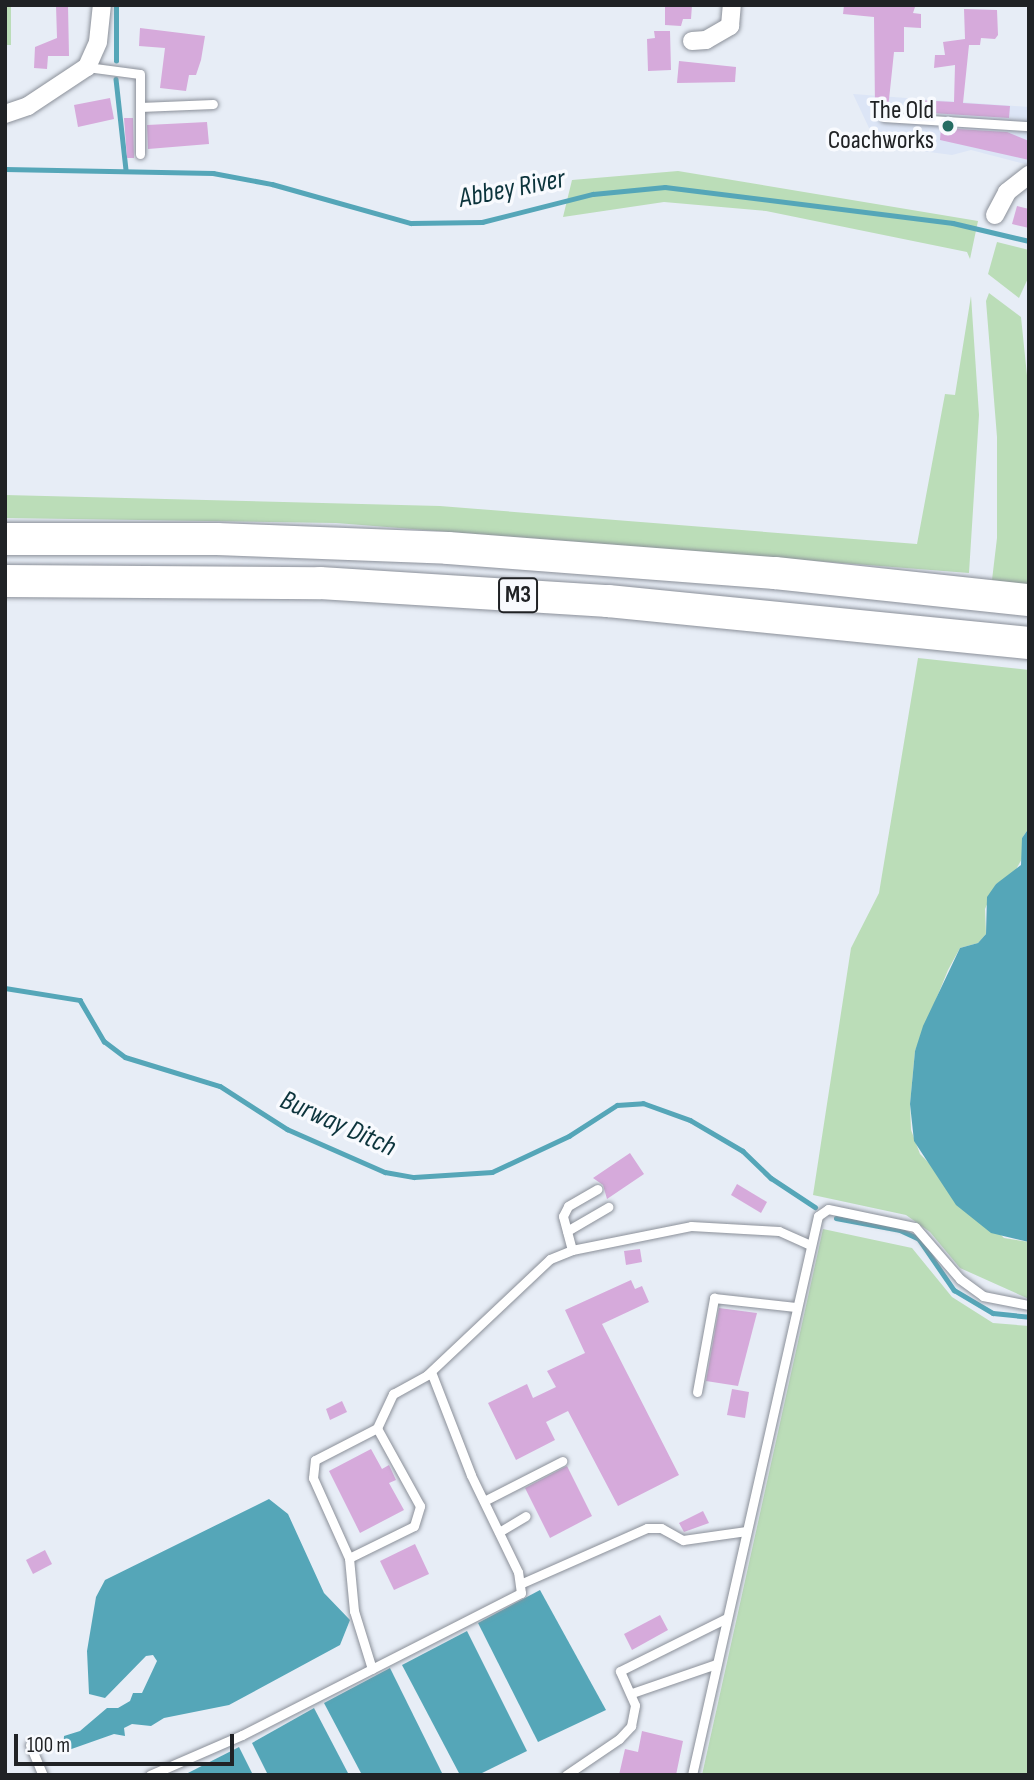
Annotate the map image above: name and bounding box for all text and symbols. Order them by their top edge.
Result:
place label: The Old Coachworks [828,95,934,156]
marker: The Old Coachworks [940,118,956,134]
water label: Abbey River [456,162,568,216]
road number: M3 [497,574,539,616]
water label: Burway Ditch [275,1084,401,1164]
scale bar [18,1720,238,1764]
text: 100 m [27,1733,70,1758]

